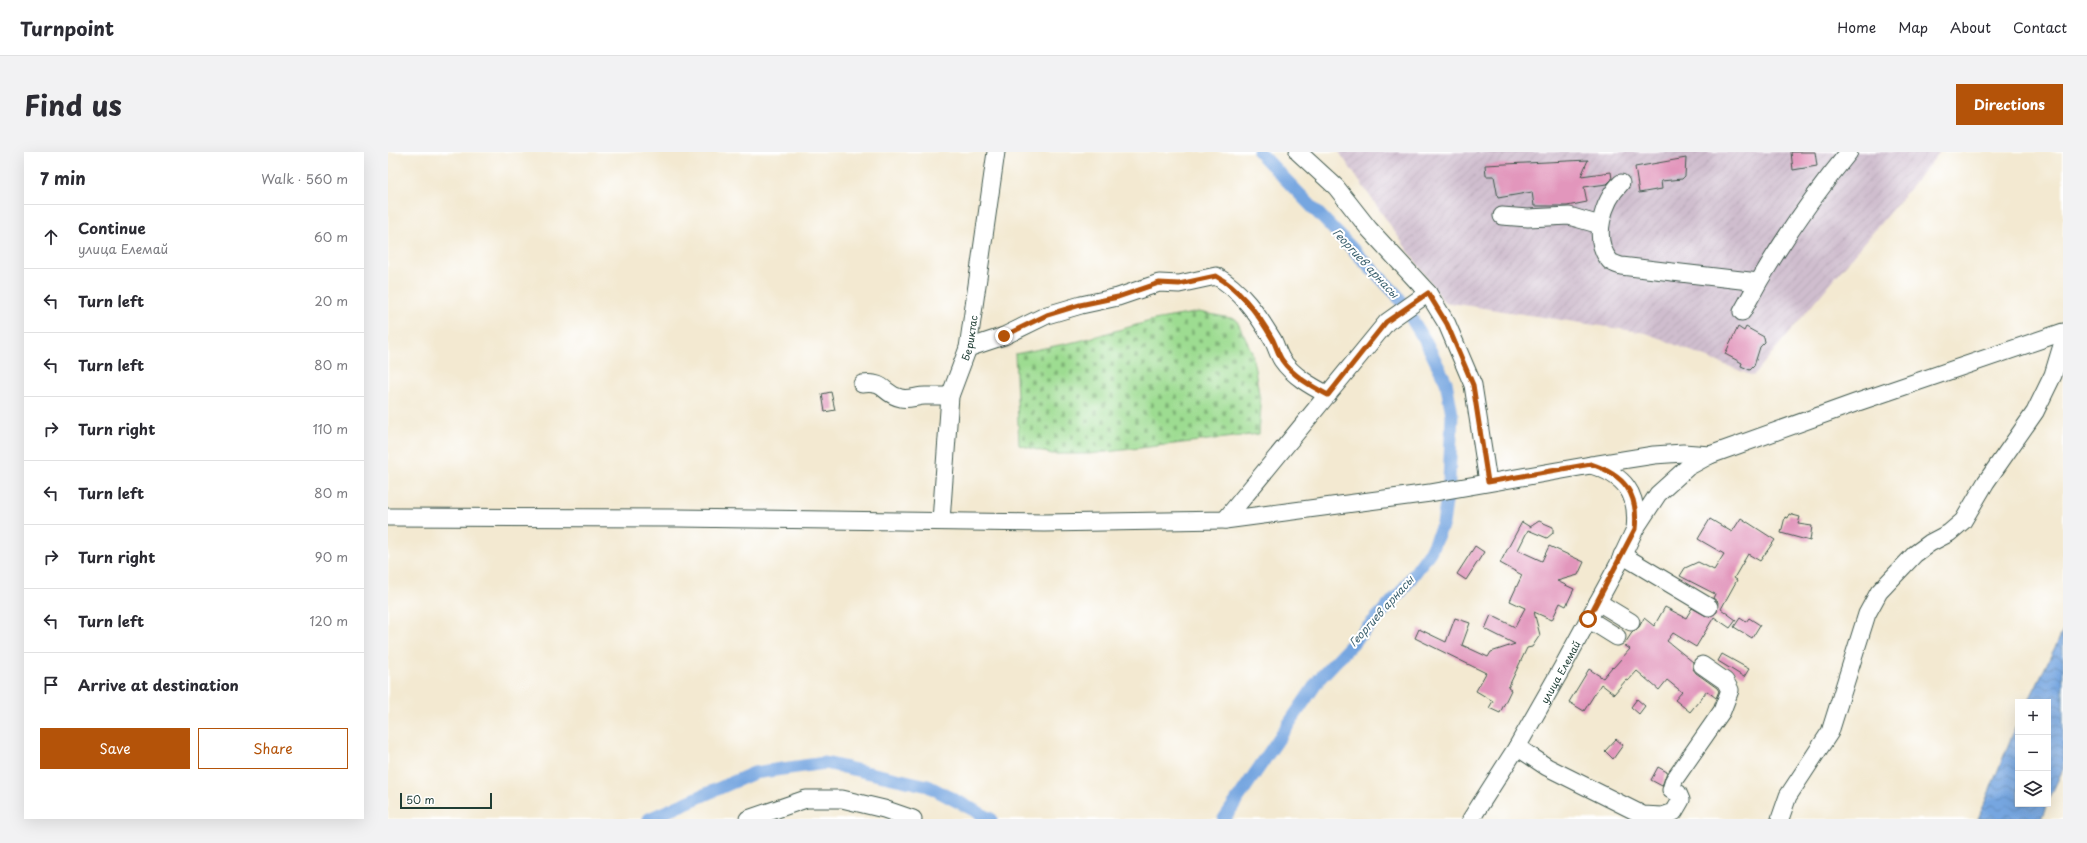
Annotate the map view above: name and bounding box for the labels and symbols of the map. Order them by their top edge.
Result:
water label: Георгиев арнасы [1329,224,1404,302]
street label: Бериктас [957,314,980,362]
route end [995,327,1013,345]
water label: Георгиев арнасы [1345,571,1418,650]
route start [1579,610,1597,628]
street label: улица Елемай [1536,638,1583,706]
scale bar [400,791,492,810]

